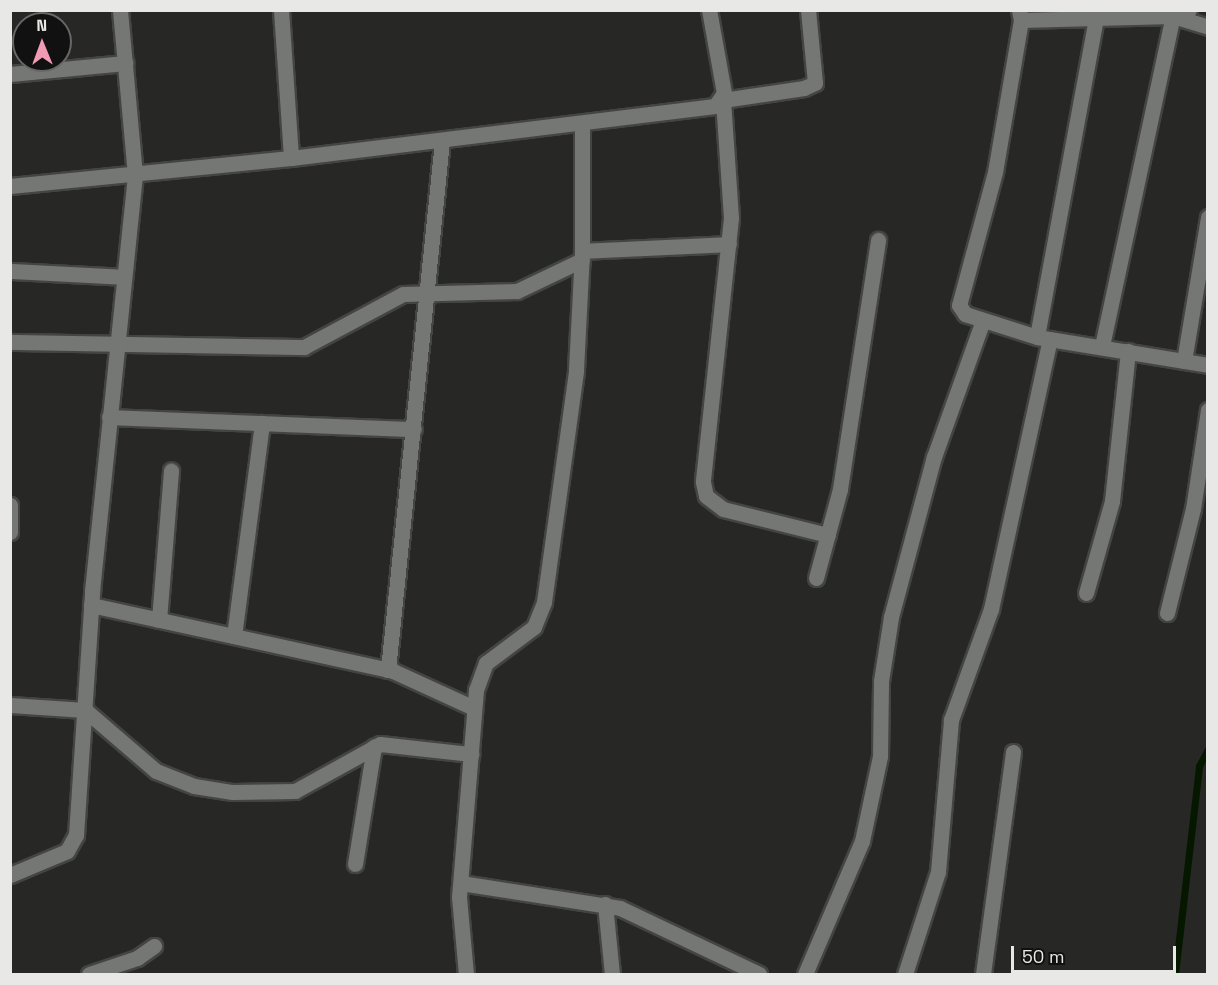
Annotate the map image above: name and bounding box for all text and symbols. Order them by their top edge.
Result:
north arrow [12,12,72,72]
text: N [36,15,47,36]
scale bar [1014,934,1179,972]
text: 50 m [1022,945,1064,968]

